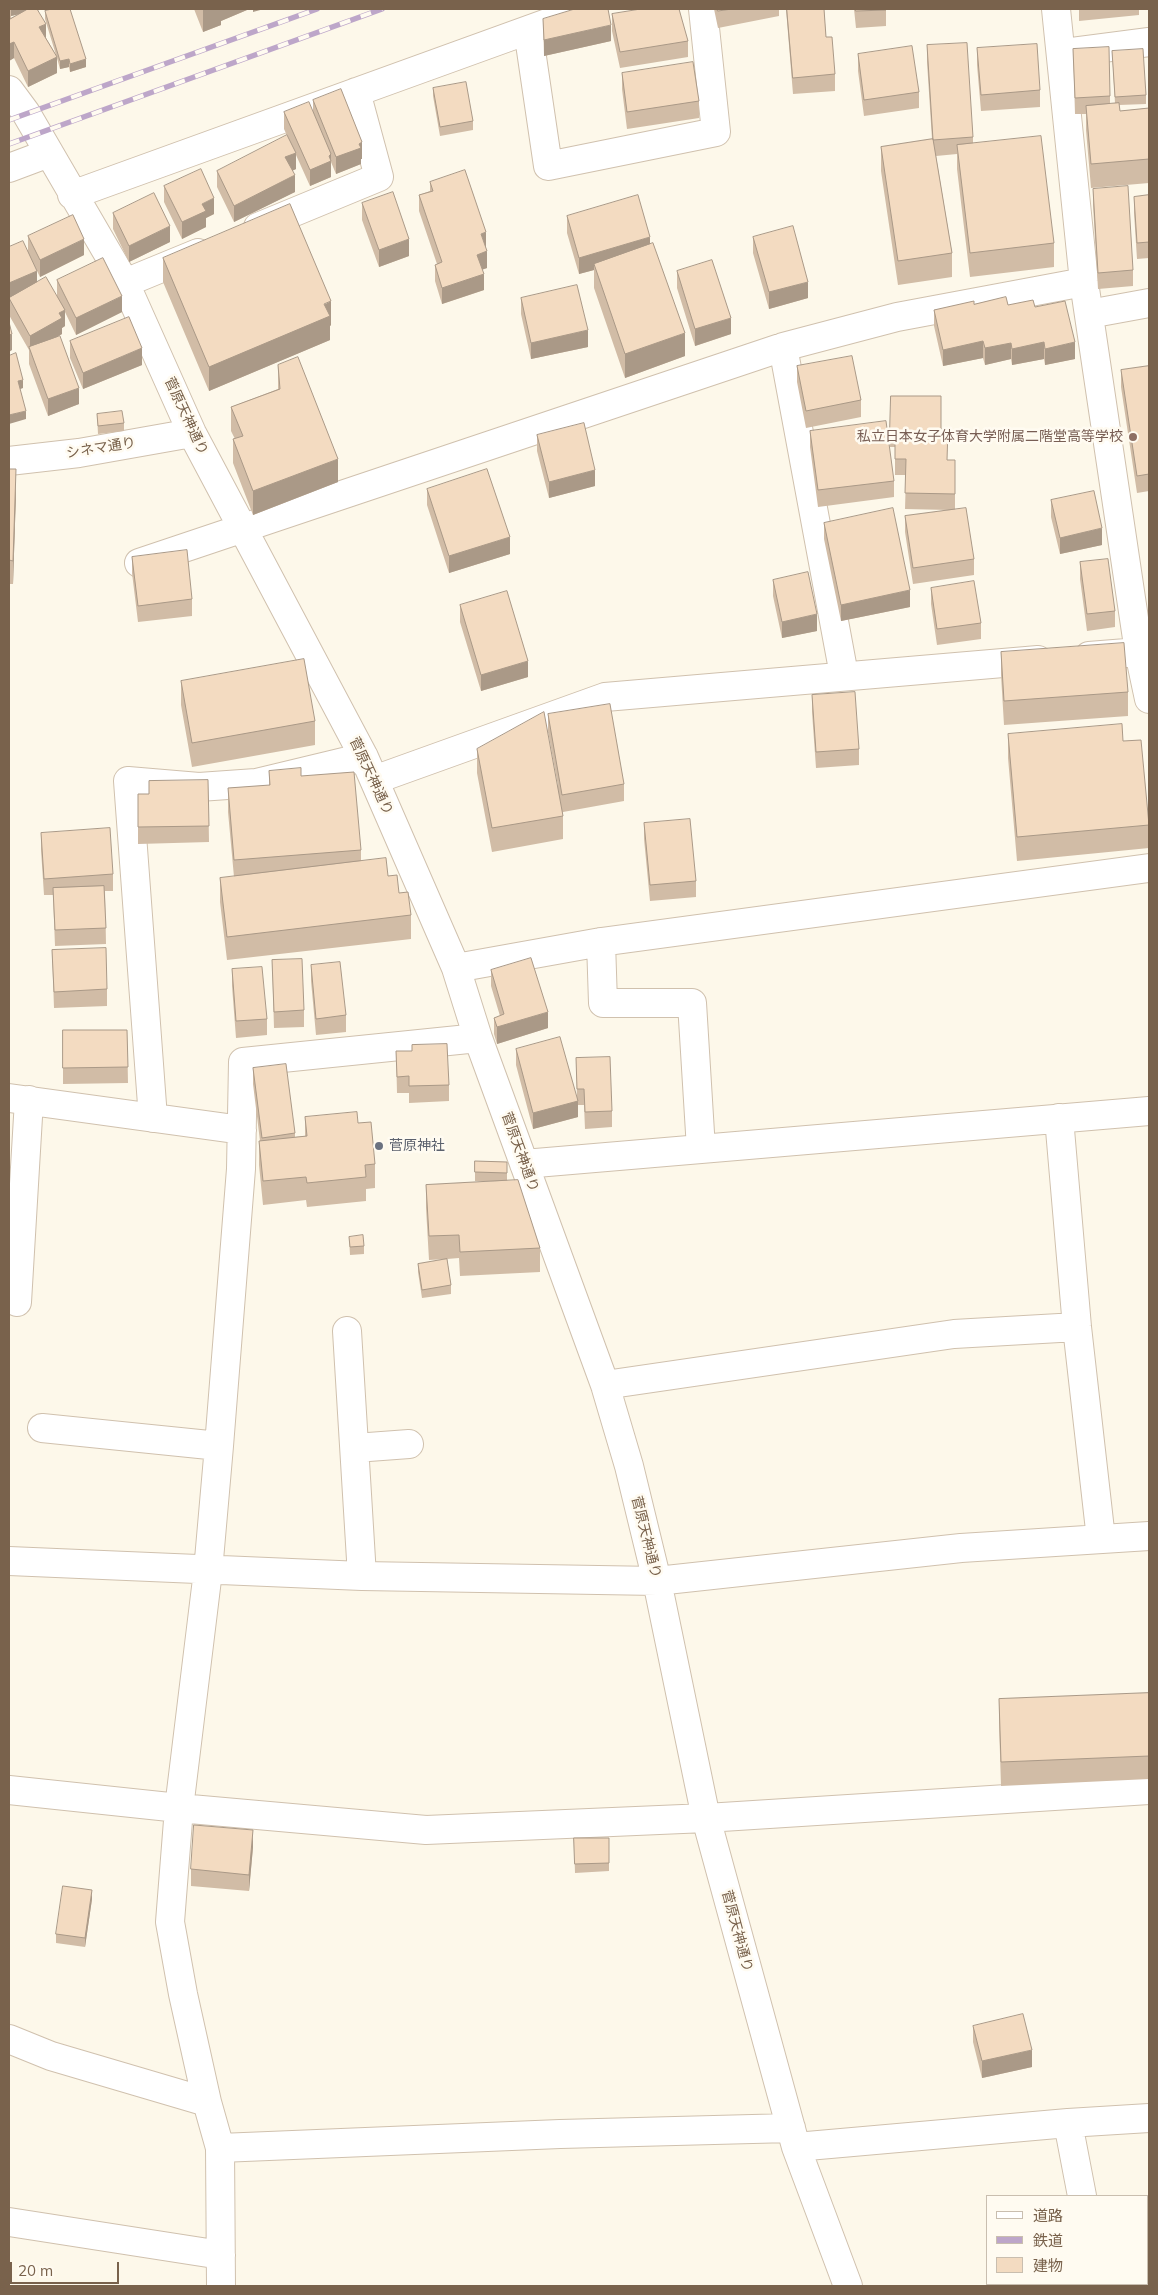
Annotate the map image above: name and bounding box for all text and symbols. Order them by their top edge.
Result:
street label: 菅原天神通り [161,374,211,458]
place label: 私立日本女子体育大学附属二階堂高等学校 [857,429,1123,445]
marker: 私立日本女子体育大学附属二階堂高等学校 [1127,431,1139,443]
street label: シネマ通り [65,434,137,462]
street label: 菅原天神通り [346,734,396,818]
street label: 菅原天神通り [498,1110,542,1194]
place label: 菅原神社 [389,1138,445,1154]
marker: 菅原神社 [373,1140,385,1152]
street label: 菅原天神通り [628,1494,664,1580]
street label: 菅原天神通り [718,1888,756,1974]
legend [986,2195,1148,2285]
text: 道路 [1033,2206,1063,2225]
text: 鉄道 [1033,2231,1063,2250]
scale bar [12,2252,121,2284]
text: 建物 [1033,2256,1063,2275]
text: 20 m [18,2261,53,2280]

